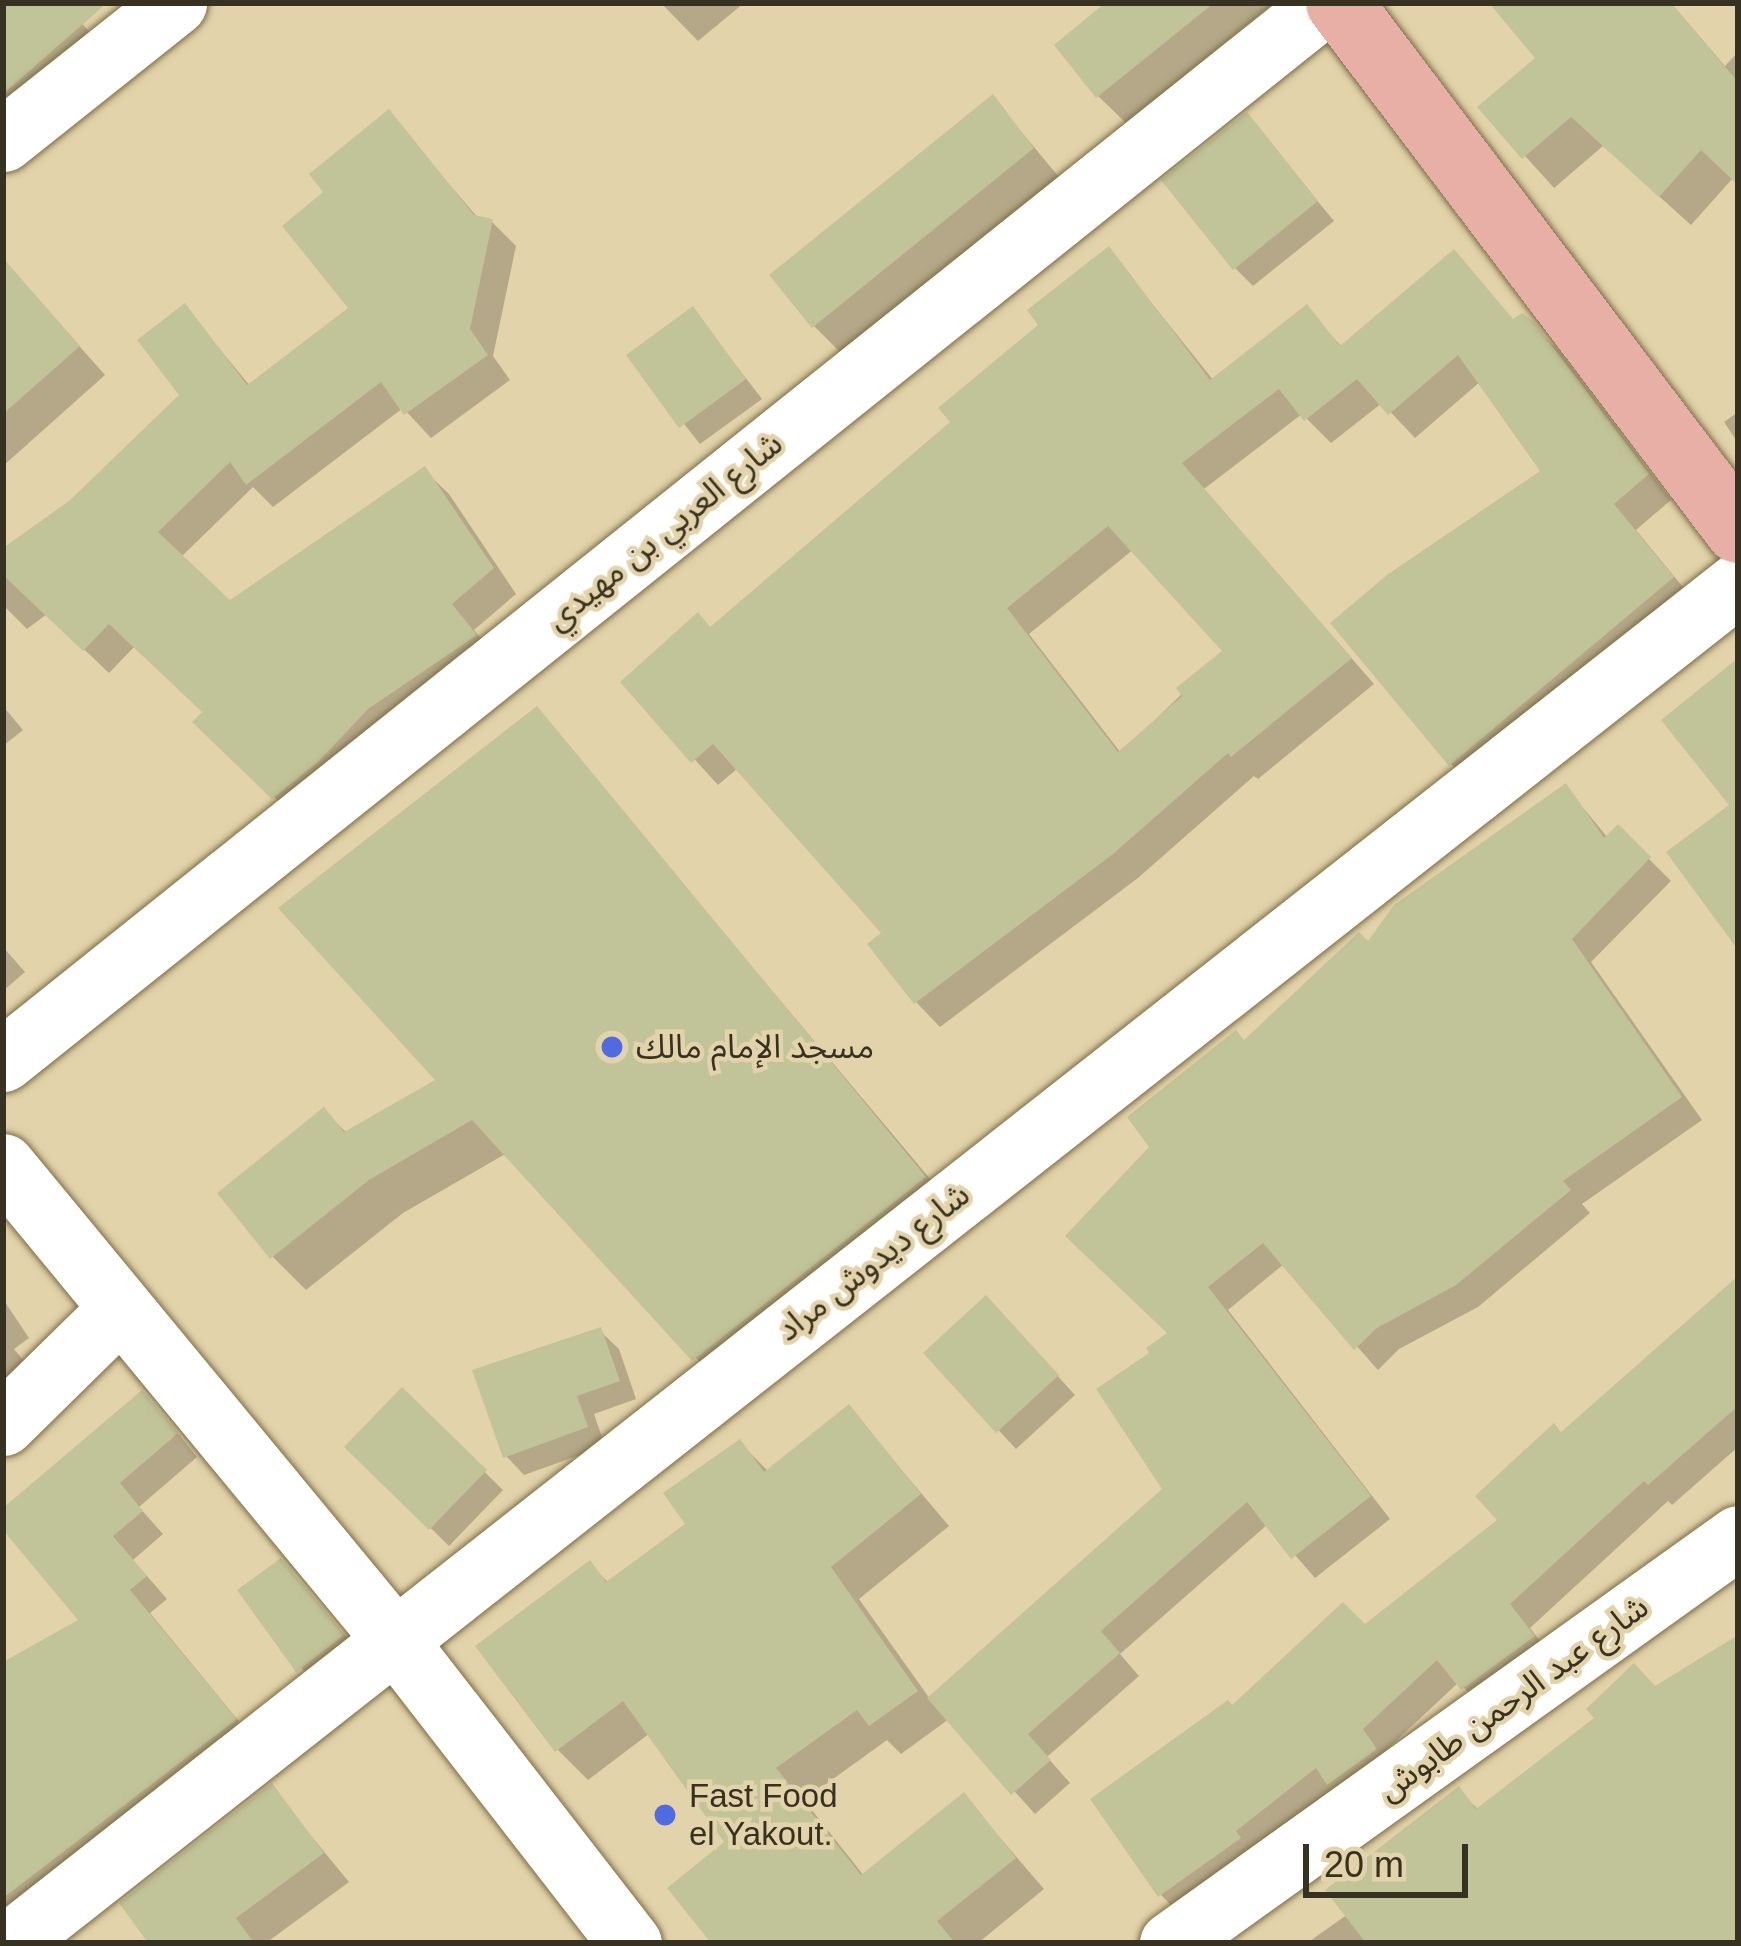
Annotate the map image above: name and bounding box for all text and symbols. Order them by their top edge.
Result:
street label: شارع العربي بن مهيدي [538,424,790,638]
place label: مسجد الإمام مالك [636,1027,874,1067]
marker: مسجد الإمام مالك [599,1034,625,1060]
street label: شارع ديدوش مراد [769,1174,977,1350]
street label: شارع عبد الرحمن طابوش [1370,1587,1656,1809]
place label: Fast Food el Yakout. [689,1776,838,1854]
marker: Fast Food el Yakout. [652,1802,678,1828]
scale bar [1309,1820,1474,1894]
text: 20 m [1324,1844,1404,1885]

